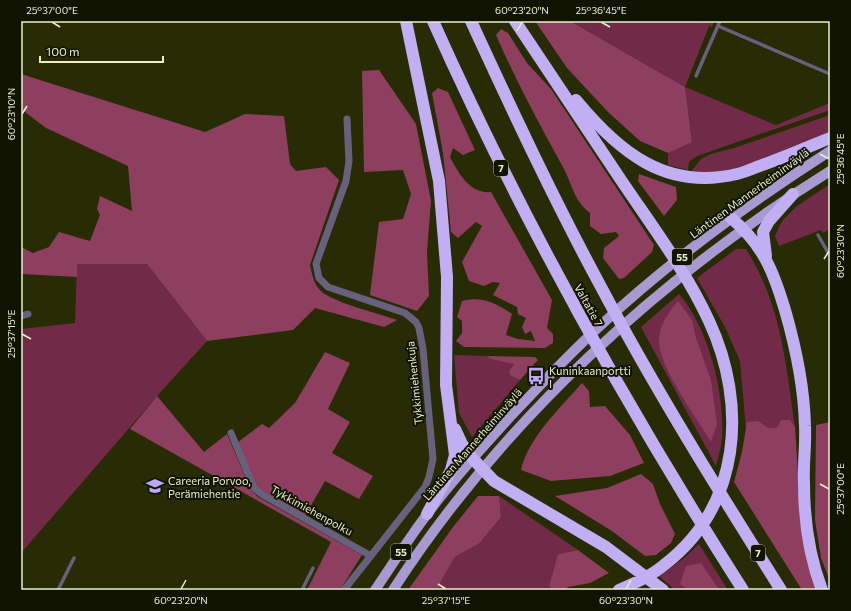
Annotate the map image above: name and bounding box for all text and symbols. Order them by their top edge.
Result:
text: 25°37'00"E [26,4,78,16]
text: 60°23'20"N [495,4,549,16]
text: 25°36'45"E [575,4,627,16]
scale bar [40,38,163,64]
text: 100 m [46,44,80,58]
text: 60°23'10"N [5,88,17,140]
text: 25°36'45"E [834,133,846,185]
street label: Läntinen Mannerheiminväylä [687,145,811,241]
road number: 7 [494,160,508,176]
text: 60°23'30"N [834,224,846,278]
road number: 55 [672,249,692,265]
street label: Valtatie 7 [572,281,606,329]
text: 25°37'15"E [5,310,17,358]
street label: Tykkimiehenkuja [403,341,425,425]
place label: Kuninkaanportti I [549,364,631,390]
bus stop icon: Kuninkaanportti I [526,366,546,386]
street label: Läntinen Mannerheiminväylä [420,385,524,503]
text: 25°37'00"E [834,463,846,515]
place label: Careeria Porvoo, Perämiehentie [168,474,251,500]
school or university icon: Careeria Porvoo, Perämiehentie [145,476,165,496]
street label: Tykkimiehenpolku [269,482,355,538]
road number: 55 [391,544,411,560]
road number: 7 [751,545,765,561]
text: 60°23'20"N [154,594,208,606]
text: 25°37'15"E [422,594,470,606]
text: 60°23'30"N [599,594,653,606]

